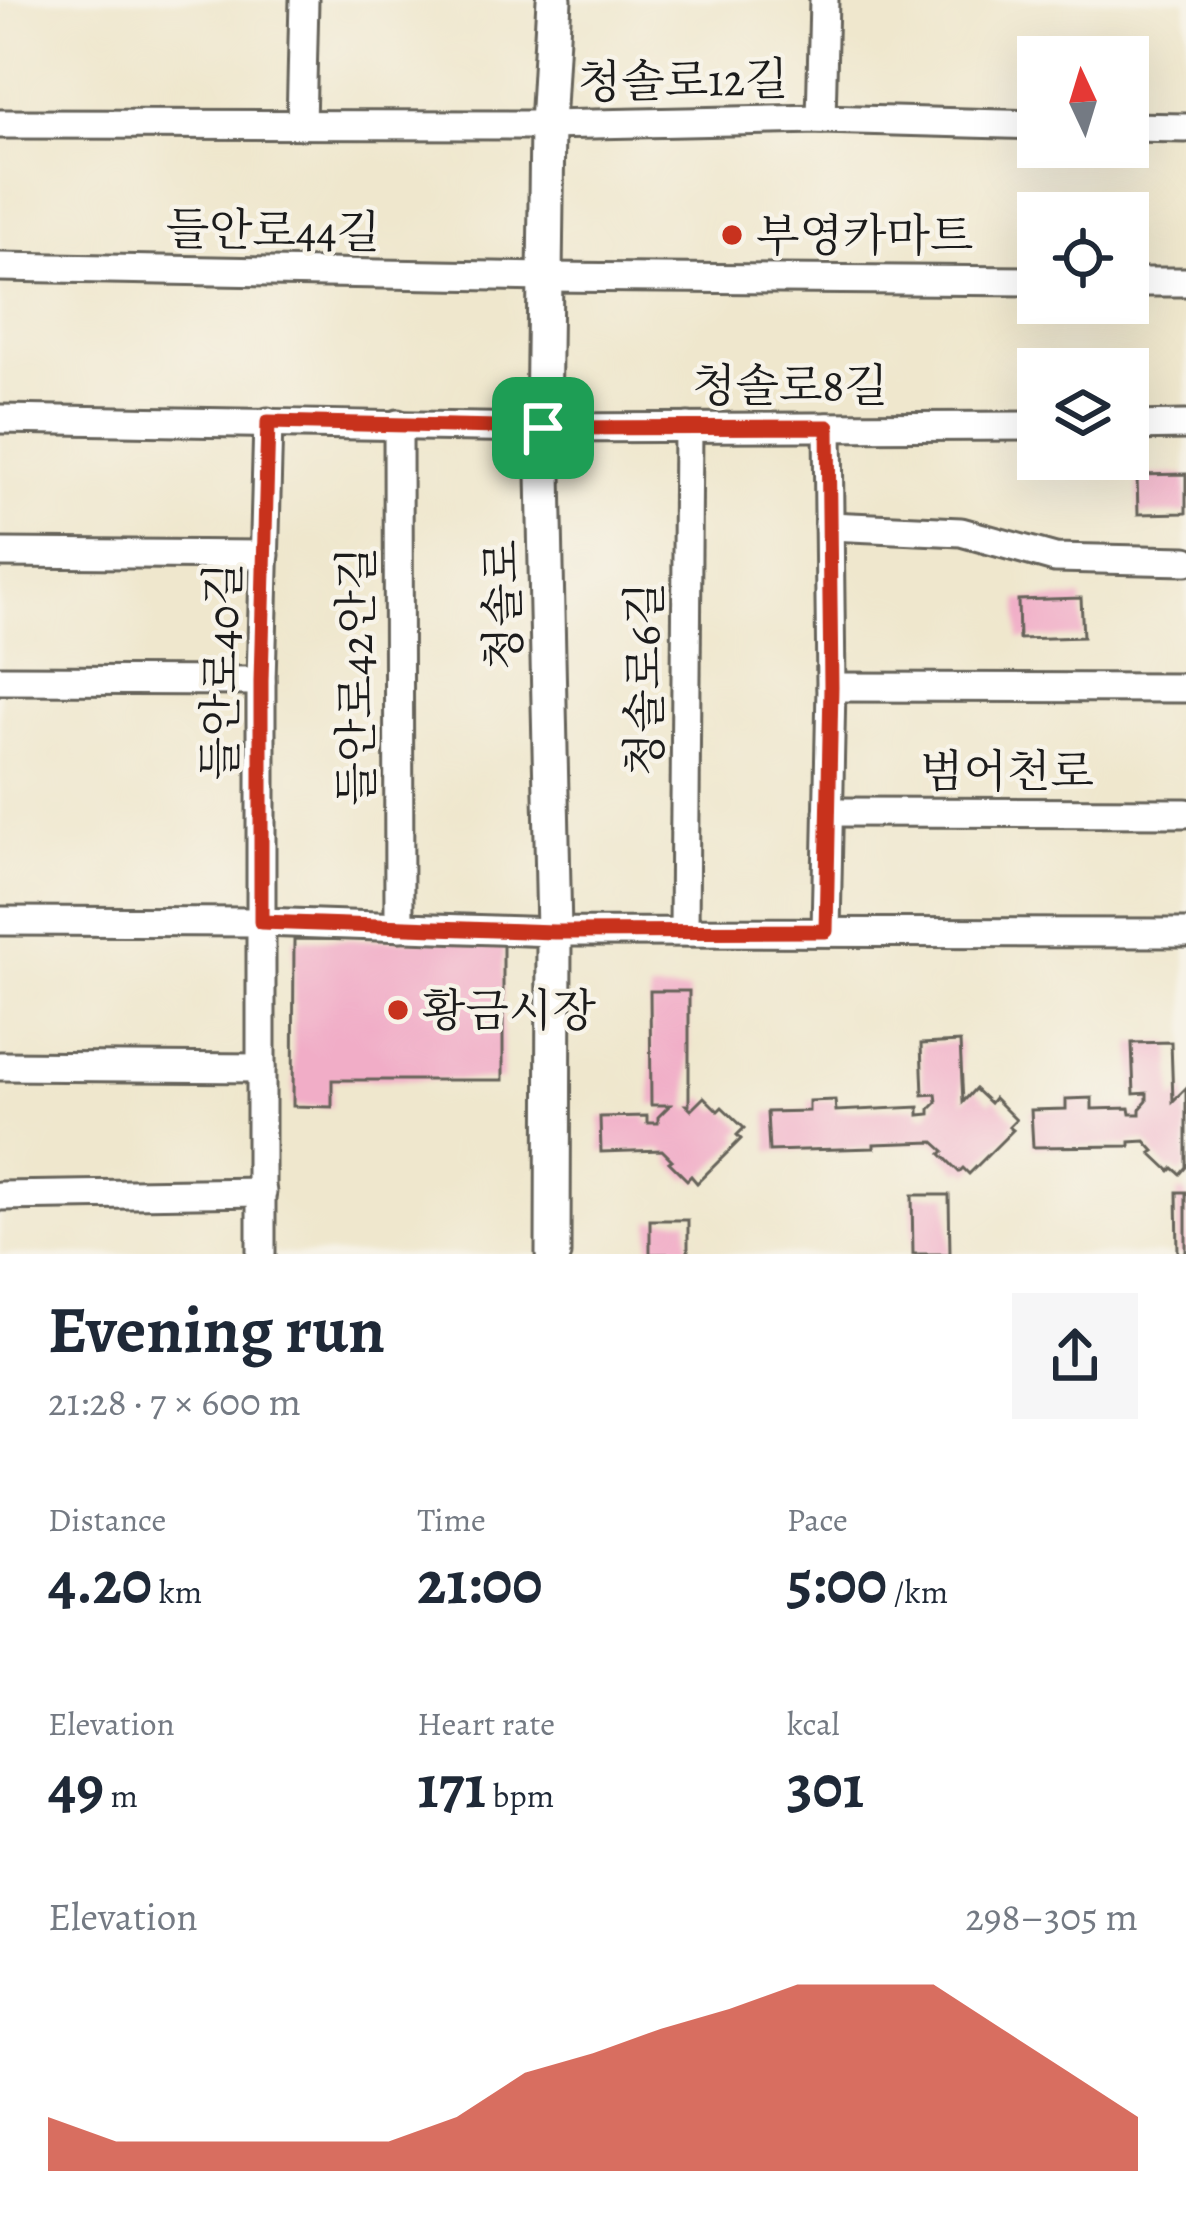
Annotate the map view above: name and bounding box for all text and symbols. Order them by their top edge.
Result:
north arrow [1017,36,1149,168]
map controls [1017,36,1149,480]
street label: 청솔로12길 [577,48,789,114]
button: locate [1017,192,1149,324]
street label: 들안로44길 [165,198,381,264]
place label: 부영카마트 [756,205,973,267]
marker: 부영카마트 [719,222,745,248]
button: layers [1017,348,1149,480]
street label: 청솔로8길 [692,355,888,417]
pin [492,377,594,479]
icon: arrive [510,395,576,461]
street label: 청솔로 [471,539,535,671]
street label: 들안로42안길 [326,546,388,806]
street label: 들안로40길 [189,561,255,781]
street label: 청솔로6길 [614,582,676,776]
street label: 범어천로 [920,741,1094,803]
place label: 황금시장 [422,980,596,1042]
marker: 황금시장 [385,997,411,1023]
text: Evening run [48,1285,385,1375]
button: share [1012,1293,1138,1419]
text: 21:28 · 7 × 600 m [48,1375,301,1428]
text: Distance [48,1497,166,1542]
text: Time [417,1497,486,1542]
text: Pace [787,1497,848,1542]
text: 4.20 [48,1542,152,1624]
text: 21:00 [417,1542,542,1624]
text: 5:00 [787,1542,887,1624]
text: km [152,1569,202,1614]
text: /km [887,1569,948,1614]
text: Elevation [48,1701,175,1746]
text: Heart rate [417,1701,555,1746]
text: kcal [787,1701,840,1746]
text: 49 [48,1746,104,1828]
text: 171 [417,1746,486,1828]
text: 301 [787,1746,864,1828]
text: m [104,1773,138,1818]
text: bpm [486,1773,554,1818]
text: Elevation [48,1890,198,1943]
text: 298–305 m [965,1890,1138,1943]

